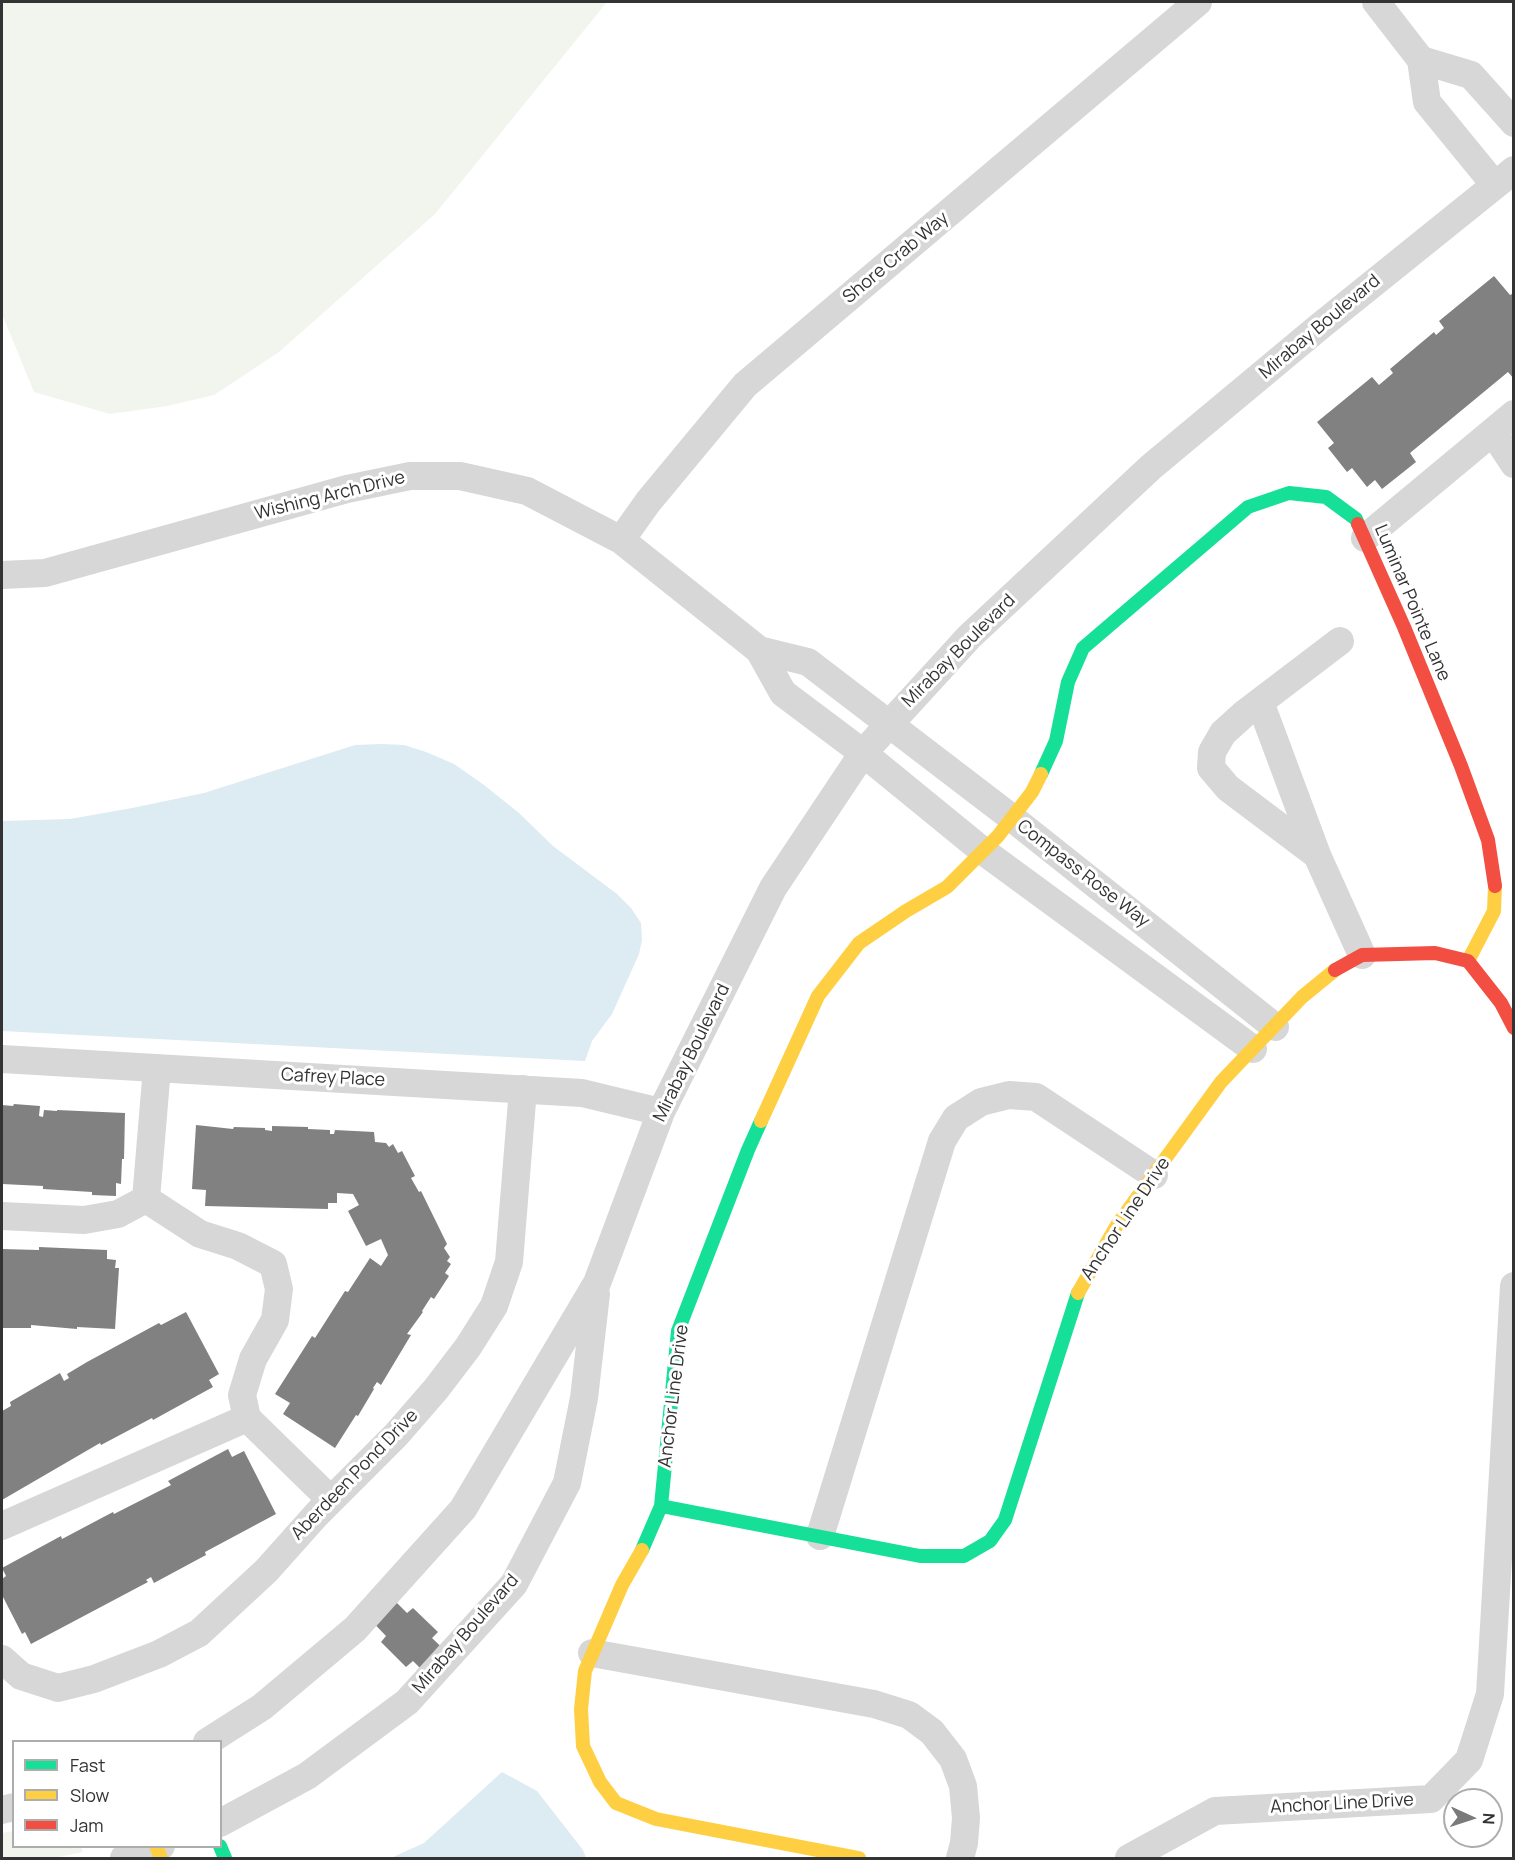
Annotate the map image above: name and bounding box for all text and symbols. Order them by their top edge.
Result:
street label: Shore Crab Way [839,208,953,308]
street label: Mirabay Boulevard [1255,270,1385,384]
street label: Wishing Arch Drive [253,467,407,525]
street label: Luminar Pointe Lane [1369,522,1455,684]
street label: Mirabay Boulevard [898,590,1020,712]
street label: Compass Rose Way [1012,815,1154,933]
street label: Mirabay Boulevard [649,980,735,1126]
street label: Cafrey Place [280,1064,386,1092]
street label: Anchor Line Drive [1077,1153,1175,1285]
street label: Anchor Line Drive [655,1323,693,1469]
street label: Aberdeen Pond Drive [287,1405,423,1545]
street label: Mirabay Boulevard [408,1570,524,1698]
legend [12,1740,222,1848]
text: Fast [70,1753,105,1777]
text: Slow [70,1783,109,1807]
north arrow [1443,1788,1503,1848]
street label: Anchor Line Drive [1270,1789,1414,1819]
text: Jam [70,1813,104,1837]
text: N [1478,1813,1500,1825]

